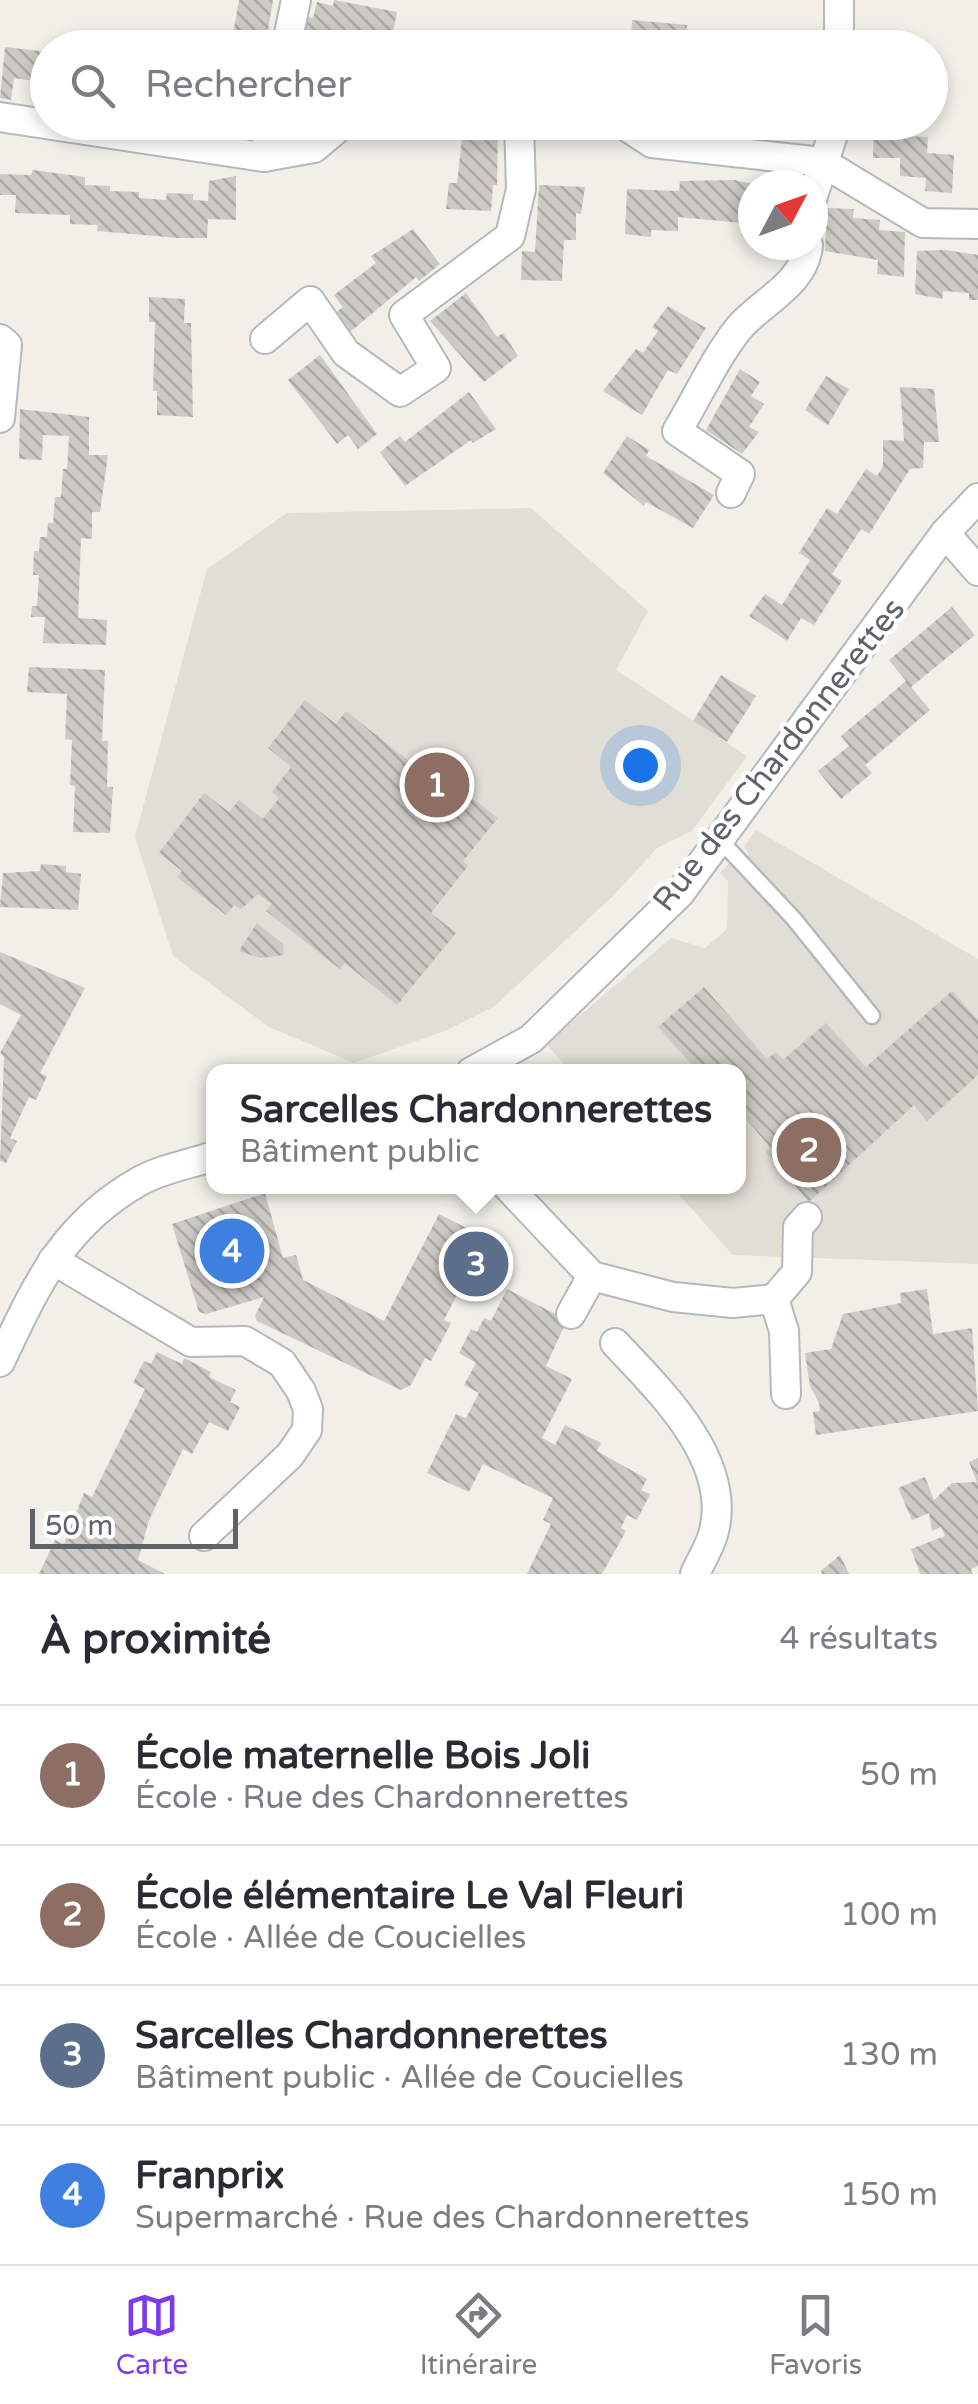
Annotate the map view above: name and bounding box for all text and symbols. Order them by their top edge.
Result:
search box [30,30,948,140]
icon: search [65,58,120,113]
text: Rechercher [145,62,352,108]
north arrow [738,170,828,260]
street label: Rue des Chardonnerettes [645,591,913,919]
your location [615,740,666,791]
pin: 1 [404,748,470,822]
popup [206,1064,746,1194]
text: Sarcelles Chardonnerettes [240,1087,712,1133]
pin: 2 [776,1112,842,1188]
text: Bâtiment public [240,1133,480,1171]
pin: 4 [200,1214,264,1288]
pin: 3 [444,1226,508,1302]
scale bar [30,1504,238,1548]
text: 50 m [45,1509,113,1543]
text: À proximité [40,1614,271,1665]
text: 4 résultats [779,1620,938,1658]
text: École maternelle Bois Joli [135,1733,590,1779]
text: 1 [62,1756,83,1794]
text: 50 m [860,1756,938,1794]
text: École · Rue des Chardonnerettes [135,1779,629,1817]
text: École élémentaire Le Val Fleuri [135,1873,684,1919]
text: 2 [62,1896,83,1934]
text: 100 m [840,1896,938,1934]
text: École · Allée de Coucielles [135,1919,526,1957]
text: Sarcelles Chardonnerettes [135,2013,608,2059]
text: 3 [62,2036,83,2074]
text: 130 m [840,2036,938,2074]
text: Bâtiment public · Allée de Coucielles [135,2059,684,2097]
text: Franprix [135,2153,285,2199]
text: 4 [62,2176,83,2214]
text: 150 m [840,2176,938,2214]
text: Supermarché · Rue des Chardonnerettes [135,2199,750,2237]
tab: Carte [116,2288,188,2382]
tab: Itinéraire [420,2288,537,2382]
tab: Favoris [769,2288,862,2382]

